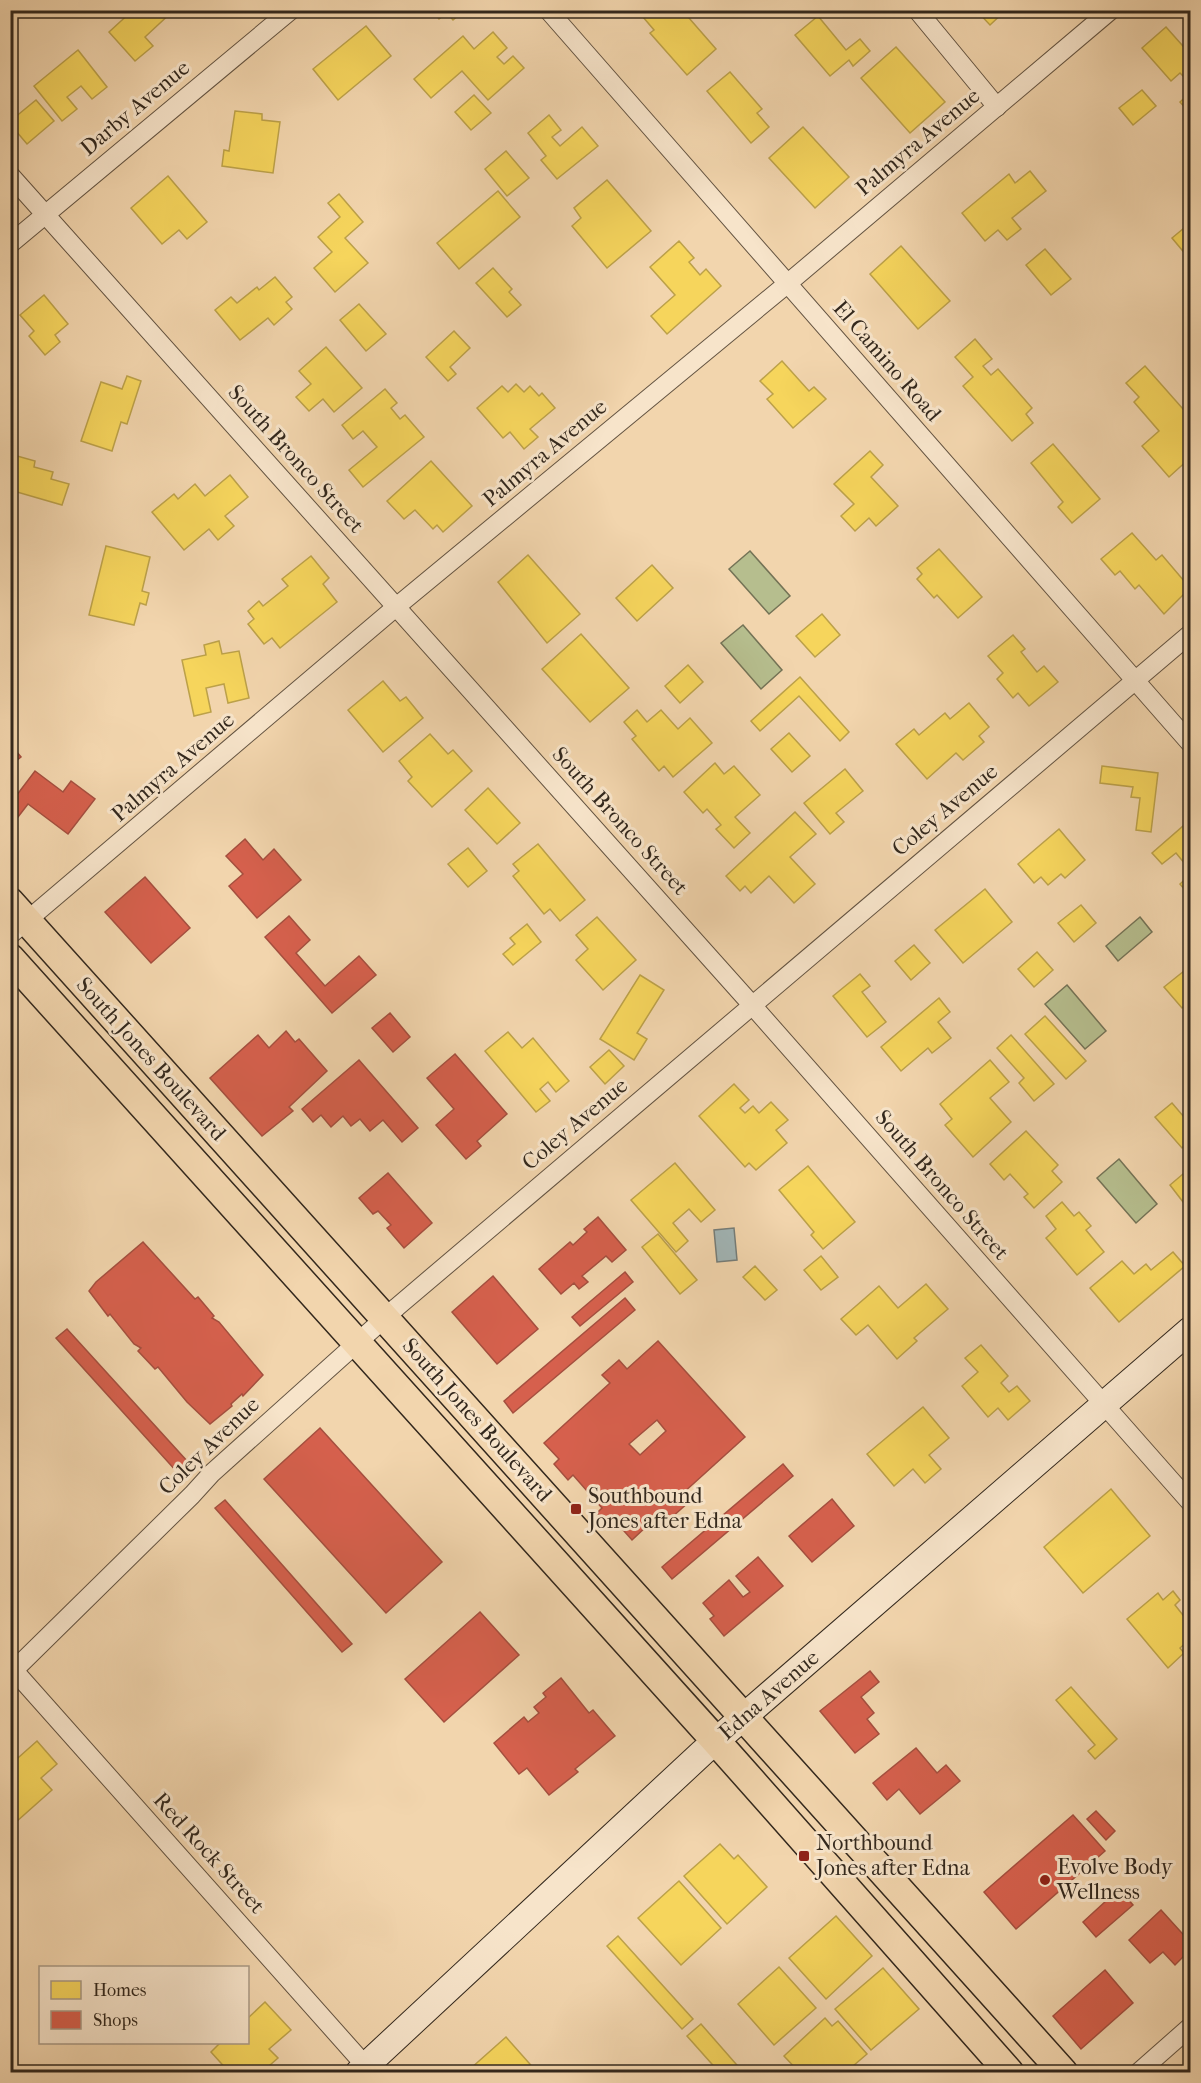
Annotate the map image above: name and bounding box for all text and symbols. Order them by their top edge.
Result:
street label: Darby Avenue [75,55,195,161]
street label: Palmyra Avenue [851,82,985,201]
street label: El Camino Road [827,295,947,427]
street label: South Bronco Street [223,380,369,539]
street label: Palmyra Avenue [478,393,612,512]
street label: Palmyra Avenue [106,707,240,827]
street label: South Bronco Street [547,742,693,901]
street label: Coley Avenue [887,758,1003,862]
street label: South Jones Boulevard [71,972,232,1147]
street label: Coley Avenue [517,1072,633,1176]
street label: South Bronco Street [870,1105,1014,1266]
street label: South Jones Boulevard [397,1333,558,1508]
street label: Coley Avenue [153,1392,265,1500]
place label: Southbound Jones after Edna [586,1483,743,1534]
marker: Southbound Jones after Edna [569,1502,583,1516]
street label: Edna Avenue [714,1644,824,1746]
street label: Red Rock Street [148,1787,270,1919]
place label: Northbound Jones after Edna [814,1830,971,1881]
marker: Northbound Jones after Edna [797,1849,811,1863]
place label: Evolve Body Wellness [1056,1854,1174,1905]
marker: Evolve Body Wellness [1038,1873,1052,1887]
legend [39,1966,249,2044]
text: Homes [93,1980,147,2001]
text: Shops [93,2010,138,2031]

